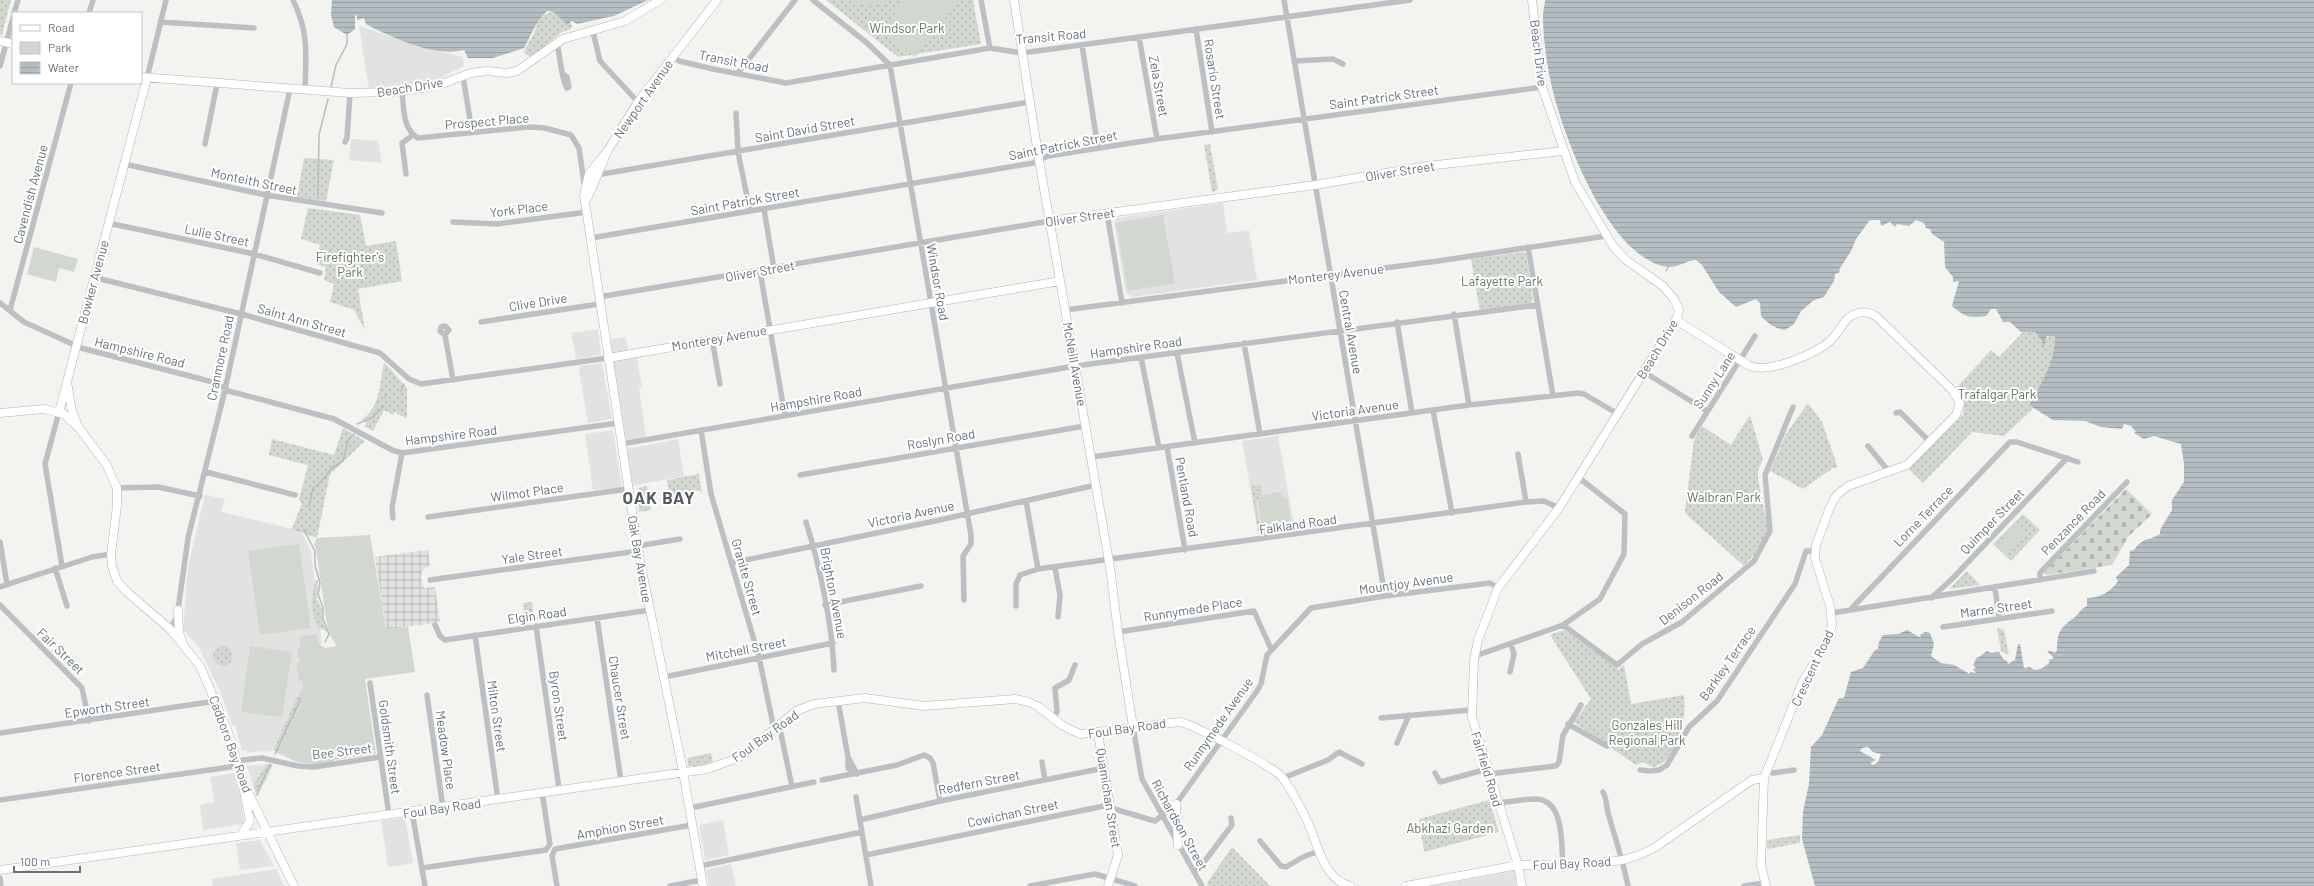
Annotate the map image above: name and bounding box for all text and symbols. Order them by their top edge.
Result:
legend [12,12,142,84]
street label: Beach Drive [1527,19,1551,87]
text: Road [48,20,75,34]
park label: Windsor Park [870,20,945,36]
street label: Transit Road [1015,25,1087,47]
street label: Rosario Street [1201,38,1229,120]
text: Park [48,40,72,54]
street label: Transit Road [698,46,770,76]
street label: Zela Street [1146,54,1172,118]
street label: Newport Avenue [610,56,676,142]
text: Water [48,60,80,74]
street label: Beach Drive [376,74,444,100]
street label: Saint Patrick Street [1328,81,1440,113]
street label: Prospect Place [444,109,530,133]
street label: Saint David Street [754,112,856,146]
street label: Saint Patrick Street [1007,127,1119,163]
street label: Cavendish Avenue [9,143,51,245]
street label: Oliver Street [1364,158,1436,184]
street label: Monteith Street [209,164,299,198]
street label: Saint Patrick Street [689,184,801,218]
street label: York Place [489,197,549,221]
street label: Oliver Street [1044,204,1116,230]
street label: Lulie Street [183,220,251,250]
street label: Bowker Avenue [74,238,112,326]
street label: Windsor Road [923,242,953,322]
park label: Firefighter's Park [316,249,384,280]
street label: Oliver Street [724,257,796,285]
street label: Monterey Avenue [1287,260,1385,288]
park label: Lafayette Park [1461,273,1543,289]
street label: Central Avenue [1336,289,1366,375]
street label: Clive Drive [508,290,568,314]
street label: Saint Ann Street [256,300,348,340]
street label: Cranmore Road [203,314,237,402]
street label: Beach Drive [1633,316,1681,382]
street label: McNeill Avenue [1060,321,1090,407]
street label: Monterey Avenue [670,322,768,354]
street label: Hampshire Road [93,333,187,371]
street label: Hampshire Road [1089,333,1183,361]
street label: Sunny Lane [1690,348,1738,412]
street label: Hampshire Road [769,383,863,415]
park label: Trafalgar Park [1958,386,2037,402]
street label: Victoria Avenue [1310,396,1400,424]
street label: Hampshire Road [404,421,498,449]
street label: Roslyn Road [906,425,976,453]
street label: Pentland Road [1172,456,1202,538]
street label: Wilmot Place [489,479,565,505]
street label: Lorne Terrace [1890,482,1956,550]
street label: Quimper Street [1957,485,2027,557]
street label: Penzance Road [2037,486,2109,558]
district label: OAK BAY [622,487,696,507]
park label: Walbran Park [1687,489,1761,505]
street label: Victoria Avenue [866,497,956,531]
street label: Falkland Road [1258,511,1338,537]
street label: Oak Bay Avenue [624,514,656,604]
street label: Granite Street [728,537,766,617]
street label: Yale Street [500,543,564,567]
street label: Brighton Avenue [817,546,851,640]
street label: Mountjoy Avenue [1358,568,1454,598]
street label: Denison Road [1656,568,1726,628]
street label: Runnymede Place [1142,593,1244,625]
street label: Marne Street [1959,595,2033,621]
street label: Elgin Road [506,603,568,627]
street label: Barkley Terrace [1695,623,1759,703]
street label: Fair Street [34,624,88,678]
street label: Crescent Road [1787,627,1837,709]
street label: Mitchell Street [704,633,788,665]
street label: Chaucer Street [605,655,635,741]
street label: Byron Street [546,670,572,742]
street label: Runnymede Avenue [1180,674,1256,774]
street label: Milton Street [484,679,510,753]
street label: Epworth Street [63,693,151,721]
street label: Cadboro Bay Road [206,693,256,795]
street label: Goldsmith Street [375,699,405,795]
street label: Foul Bay Road [729,706,801,766]
street label: Meadow Place [433,709,459,791]
street label: Foul Bay Road [1087,715,1167,741]
park label: Gonzales Hill Regional Park [1609,717,1686,748]
street label: Fairfield Road [1468,729,1506,809]
street label: Bee Street [311,739,373,763]
street label: Quamichan Street [1093,747,1125,849]
street label: Florence Street [72,758,162,786]
street label: Redfern Street [937,766,1021,798]
street label: Richardson Street [1148,777,1212,873]
street label: Foul Bay Road [402,795,482,821]
street label: Cowichan Street [966,796,1060,830]
street label: Amphion Street [575,811,665,843]
park label: Abkhazi Garden [1406,820,1494,836]
scale bar [14,848,80,874]
street label: Foul Bay Road [1532,853,1612,873]
text: 100 m [20,854,50,868]

